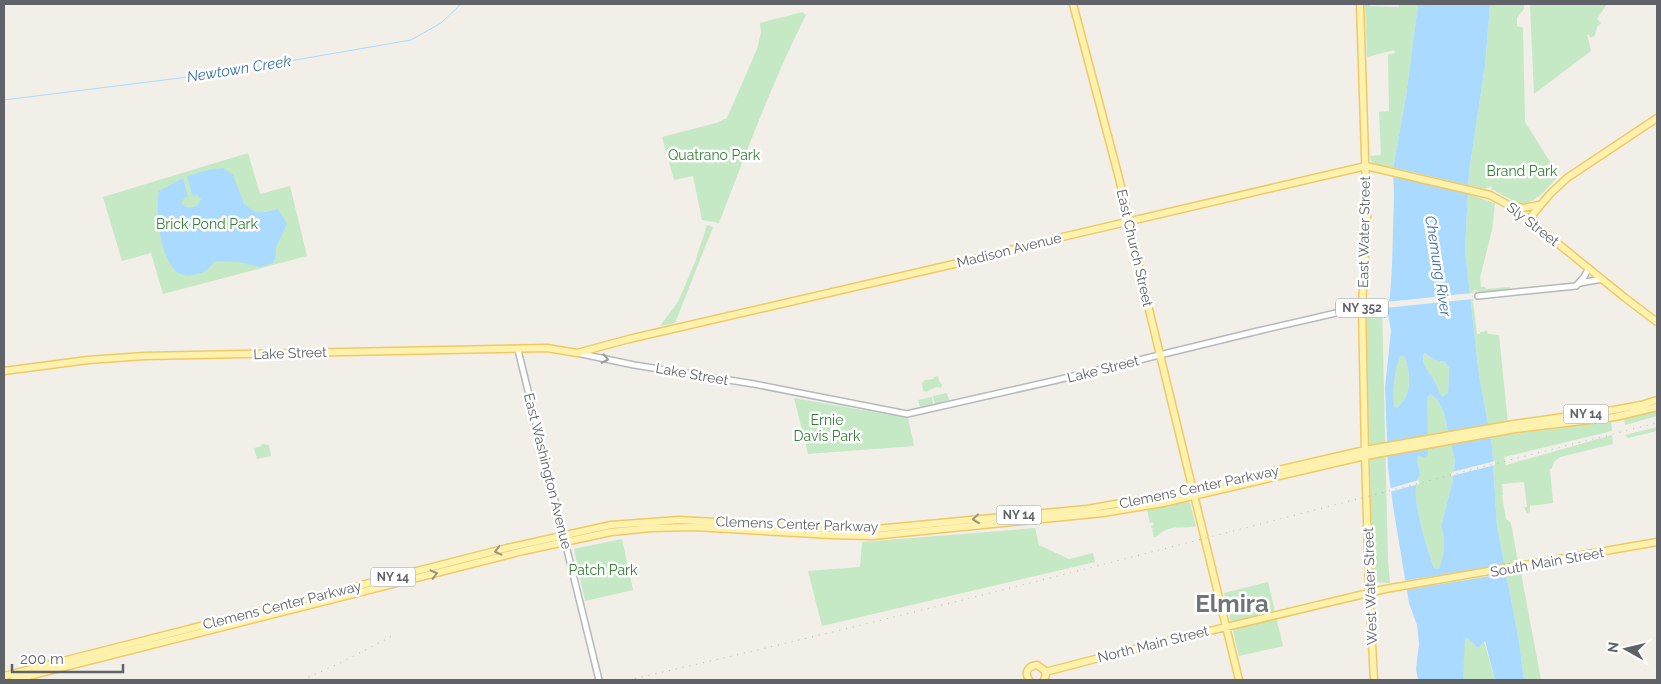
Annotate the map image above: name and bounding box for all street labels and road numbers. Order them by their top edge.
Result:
street label: East Water Street [1355,176,1373,288]
street label: East Church Street [1114,188,1156,309]
street label: Sly Street [1504,199,1562,249]
street label: Madison Avenue [955,229,1063,271]
road number: NY 352 [1336,298,1388,318]
street label: Lake Street [253,344,327,362]
street label: Lake Street [1065,352,1141,386]
street label: Lake Street [654,360,730,388]
street label: East Washington Avenue [521,391,575,551]
road number: NY 14 [1564,404,1608,424]
street label: Clemens Center Parkway [1118,462,1281,512]
road number: NY 14 [996,506,1042,524]
street label: Clemens Center Parkway [715,513,879,535]
street label: West Water Street [1360,527,1380,645]
street label: South Main Street [1489,544,1605,580]
road number: NY 14 [370,568,416,586]
street label: Clemens Center Parkway [201,577,363,632]
street label: North Main Street [1096,622,1210,666]

